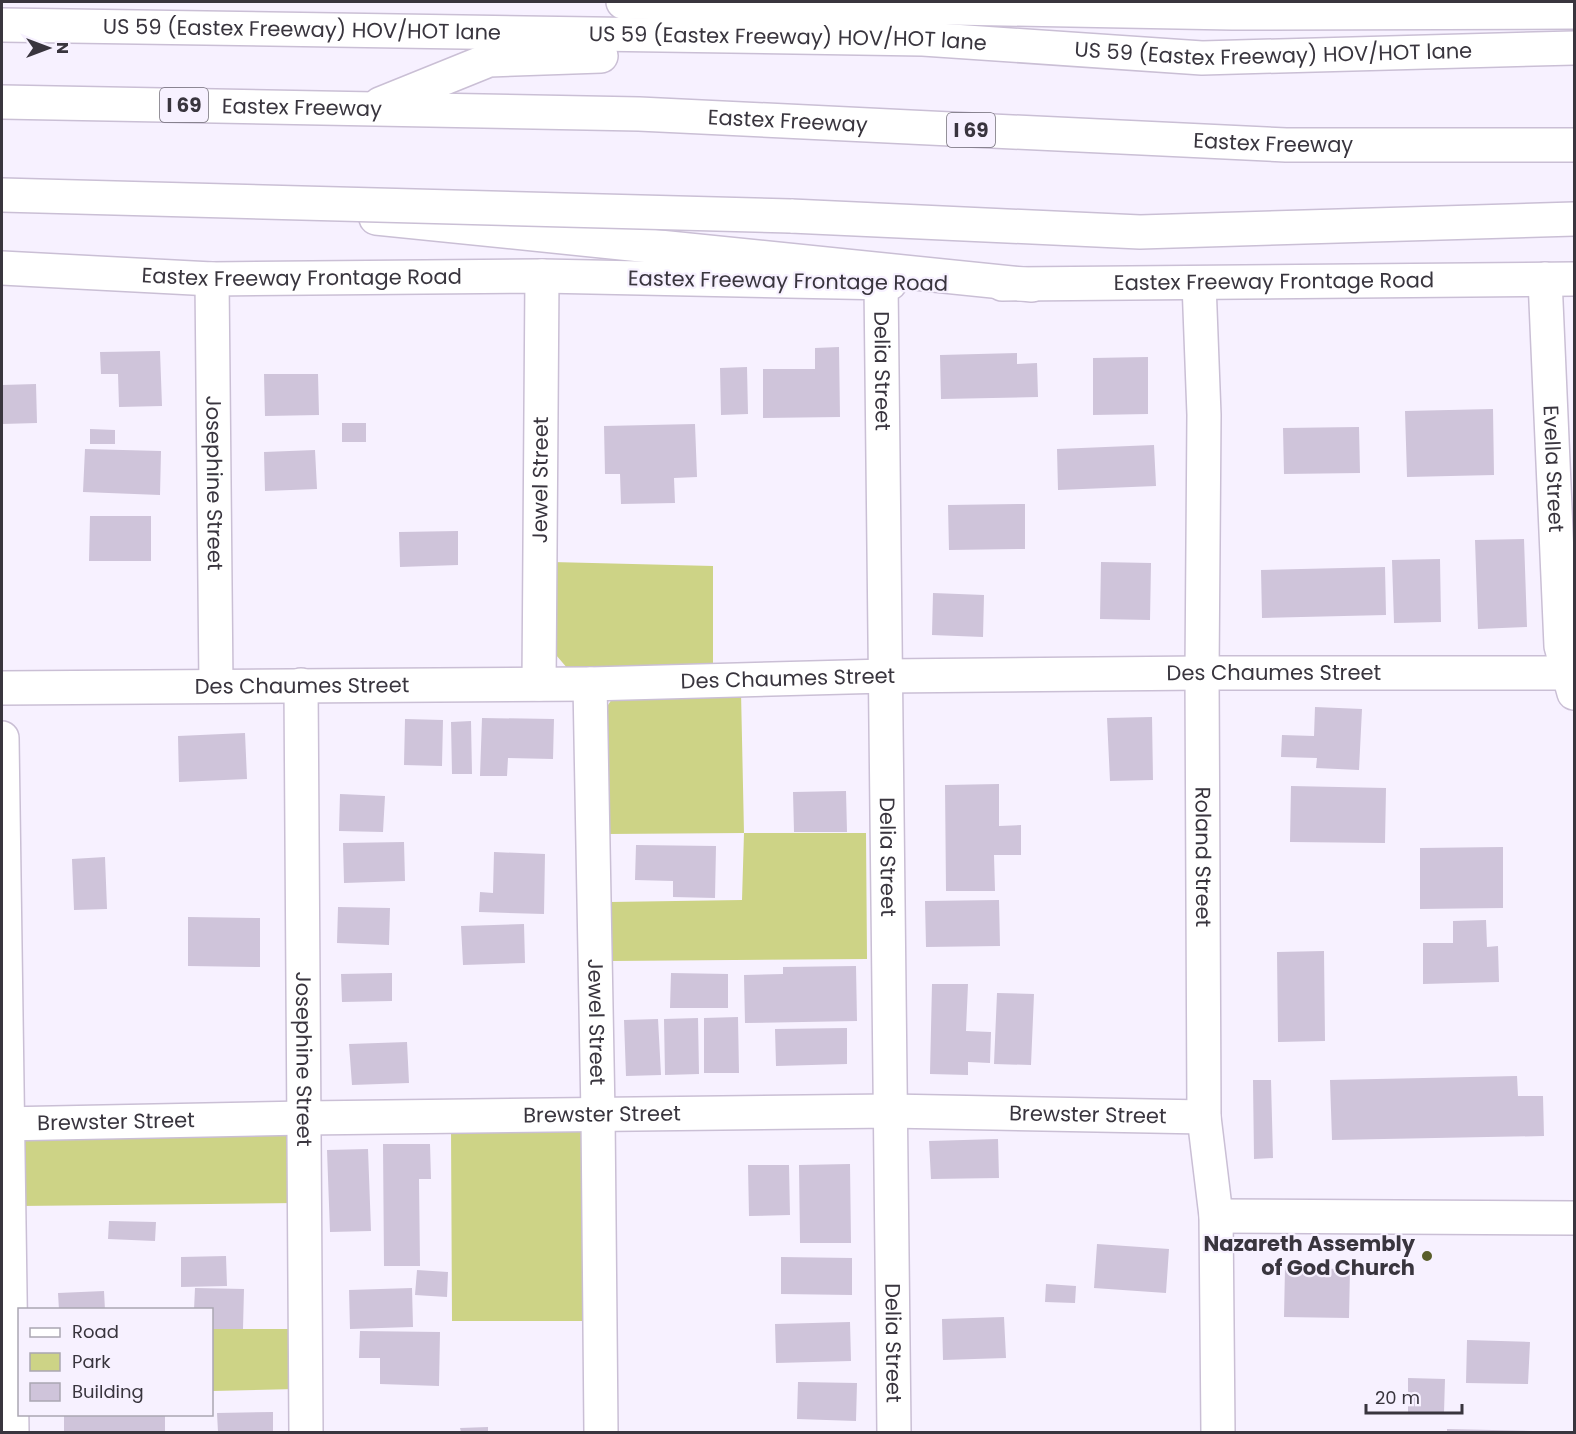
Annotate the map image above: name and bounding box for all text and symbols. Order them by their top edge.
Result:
street label: US 59 (Eastex Freeway) HOV/HOT lane [103,12,501,47]
north arrow [18,18,78,78]
street label: US 59 (Eastex Freeway) HOV/HOT lane [589,19,988,57]
street label: US 59 (Eastex Freeway) HOV/HOT lane [1074,34,1473,72]
text: N [51,42,74,54]
road number: I 69 [160,88,208,122]
street label: Eastex Freeway [222,91,382,123]
street label: Eastex Freeway [707,102,869,139]
road number: I 69 [947,113,995,147]
street label: Eastex Freeway [1193,126,1353,159]
street label: Eastex Freeway Frontage Road [141,260,462,293]
street label: Eastex Freeway Frontage Road [628,263,948,298]
street label: Eastex Freeway Frontage Road [1114,265,1434,297]
street label: Delia Street [867,311,898,431]
street label: Josephine Street [199,395,230,571]
street label: Evella Street [1537,405,1571,533]
street label: Jewel Street [525,417,555,543]
street label: Des Chaumes Street [1166,658,1381,687]
street label: Des Chaumes Street [680,661,895,696]
street label: Des Chaumes Street [195,670,409,701]
street label: Roland Street [1189,787,1218,927]
street label: Delia Street [873,797,903,917]
street label: Jewel Street [581,958,612,1086]
street label: Josephine Street [289,971,319,1147]
street label: Brewster Street [1009,1098,1167,1130]
street label: Brewster Street [523,1099,681,1129]
street label: Brewster Street [37,1105,195,1137]
place label: Nazareth Assembly of God Church [1203,1229,1416,1282]
marker: Nazareth Assembly of God Church [1420,1249,1434,1263]
street label: Delia Street [878,1283,909,1403]
legend [18,1308,213,1416]
text: Road [72,1319,119,1344]
text: Park [72,1349,111,1374]
scale bar [1366,1377,1462,1415]
text: Building [72,1379,144,1404]
text: 20 m [1375,1385,1420,1410]

